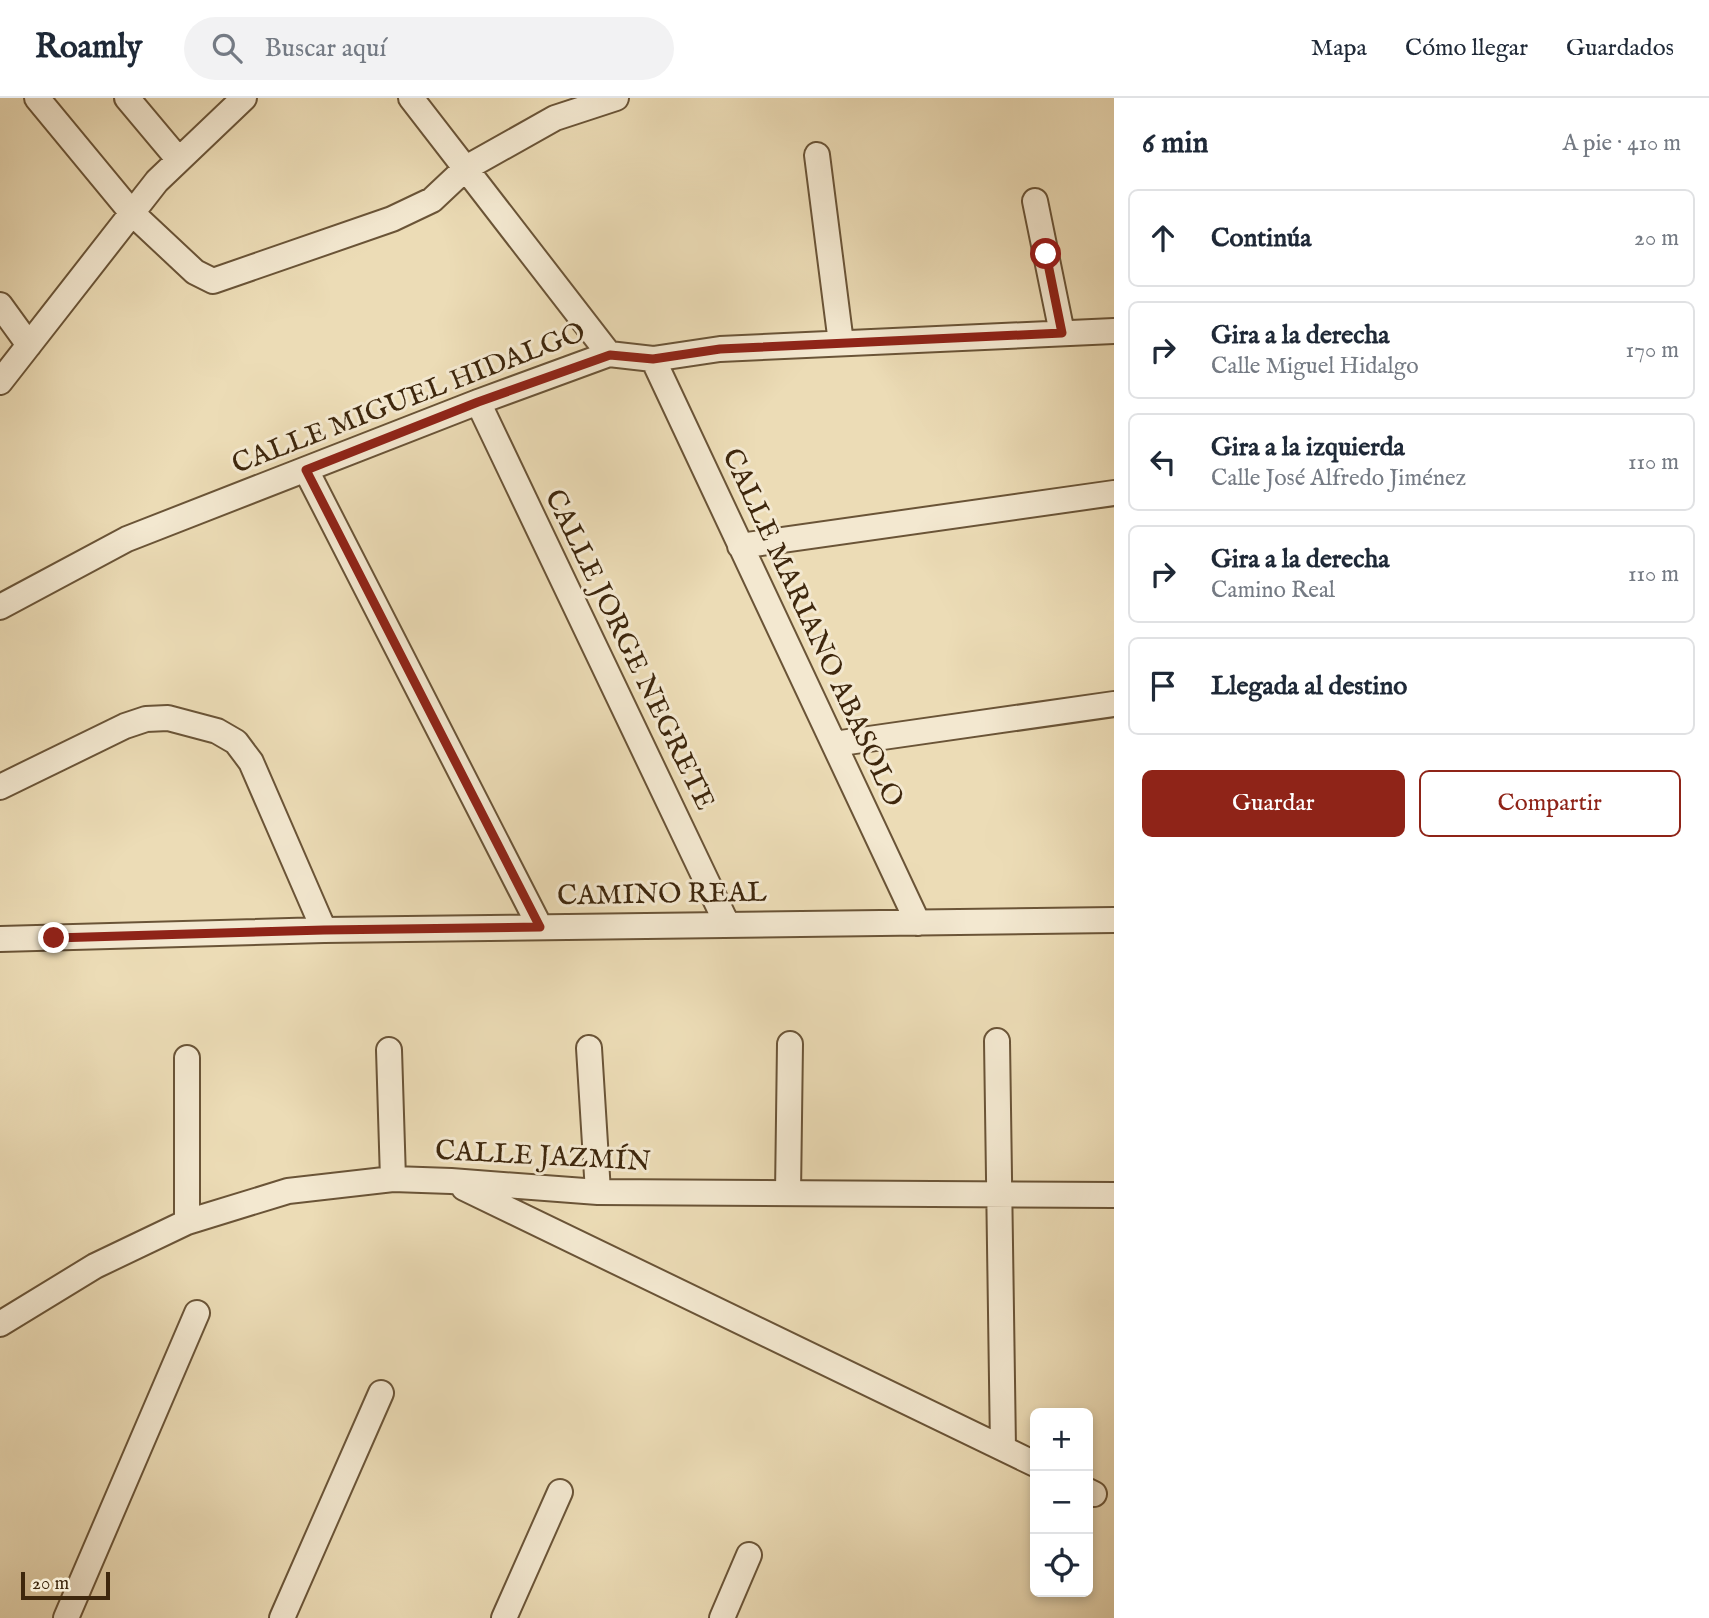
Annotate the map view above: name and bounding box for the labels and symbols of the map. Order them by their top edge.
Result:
route start [1030,238,1061,269]
street label: CALLE MIGUEL HIDALGO [227,315,591,483]
street label: CALLE MARIANO ABASOLO [713,443,911,813]
street label: CALLE JORGE NEGRETE [536,484,722,816]
street label: CAMINO REAL [557,876,767,914]
route end [38,922,69,953]
street label: CALLE JAZMÍN [434,1134,652,1180]
scale bar [21,1569,110,1601]

